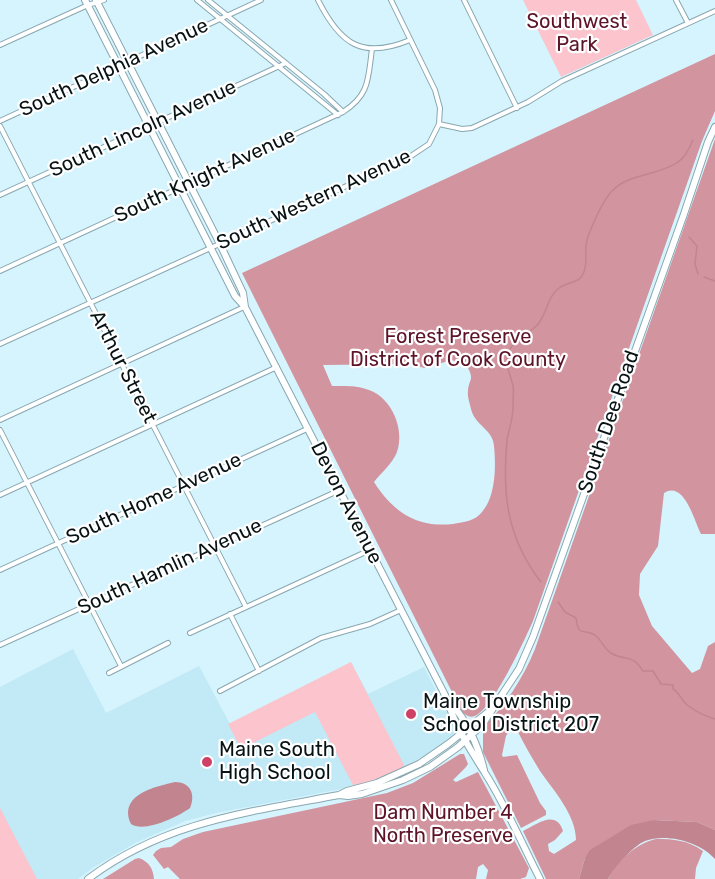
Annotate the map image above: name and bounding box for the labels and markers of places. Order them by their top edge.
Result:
place label: Maine Township School District 207 [423,690,599,737]
marker: Maine Township School District 207 [404,707,418,721]
place label: Maine South High School [219,738,335,785]
marker: Maine South High School [200,755,214,769]

